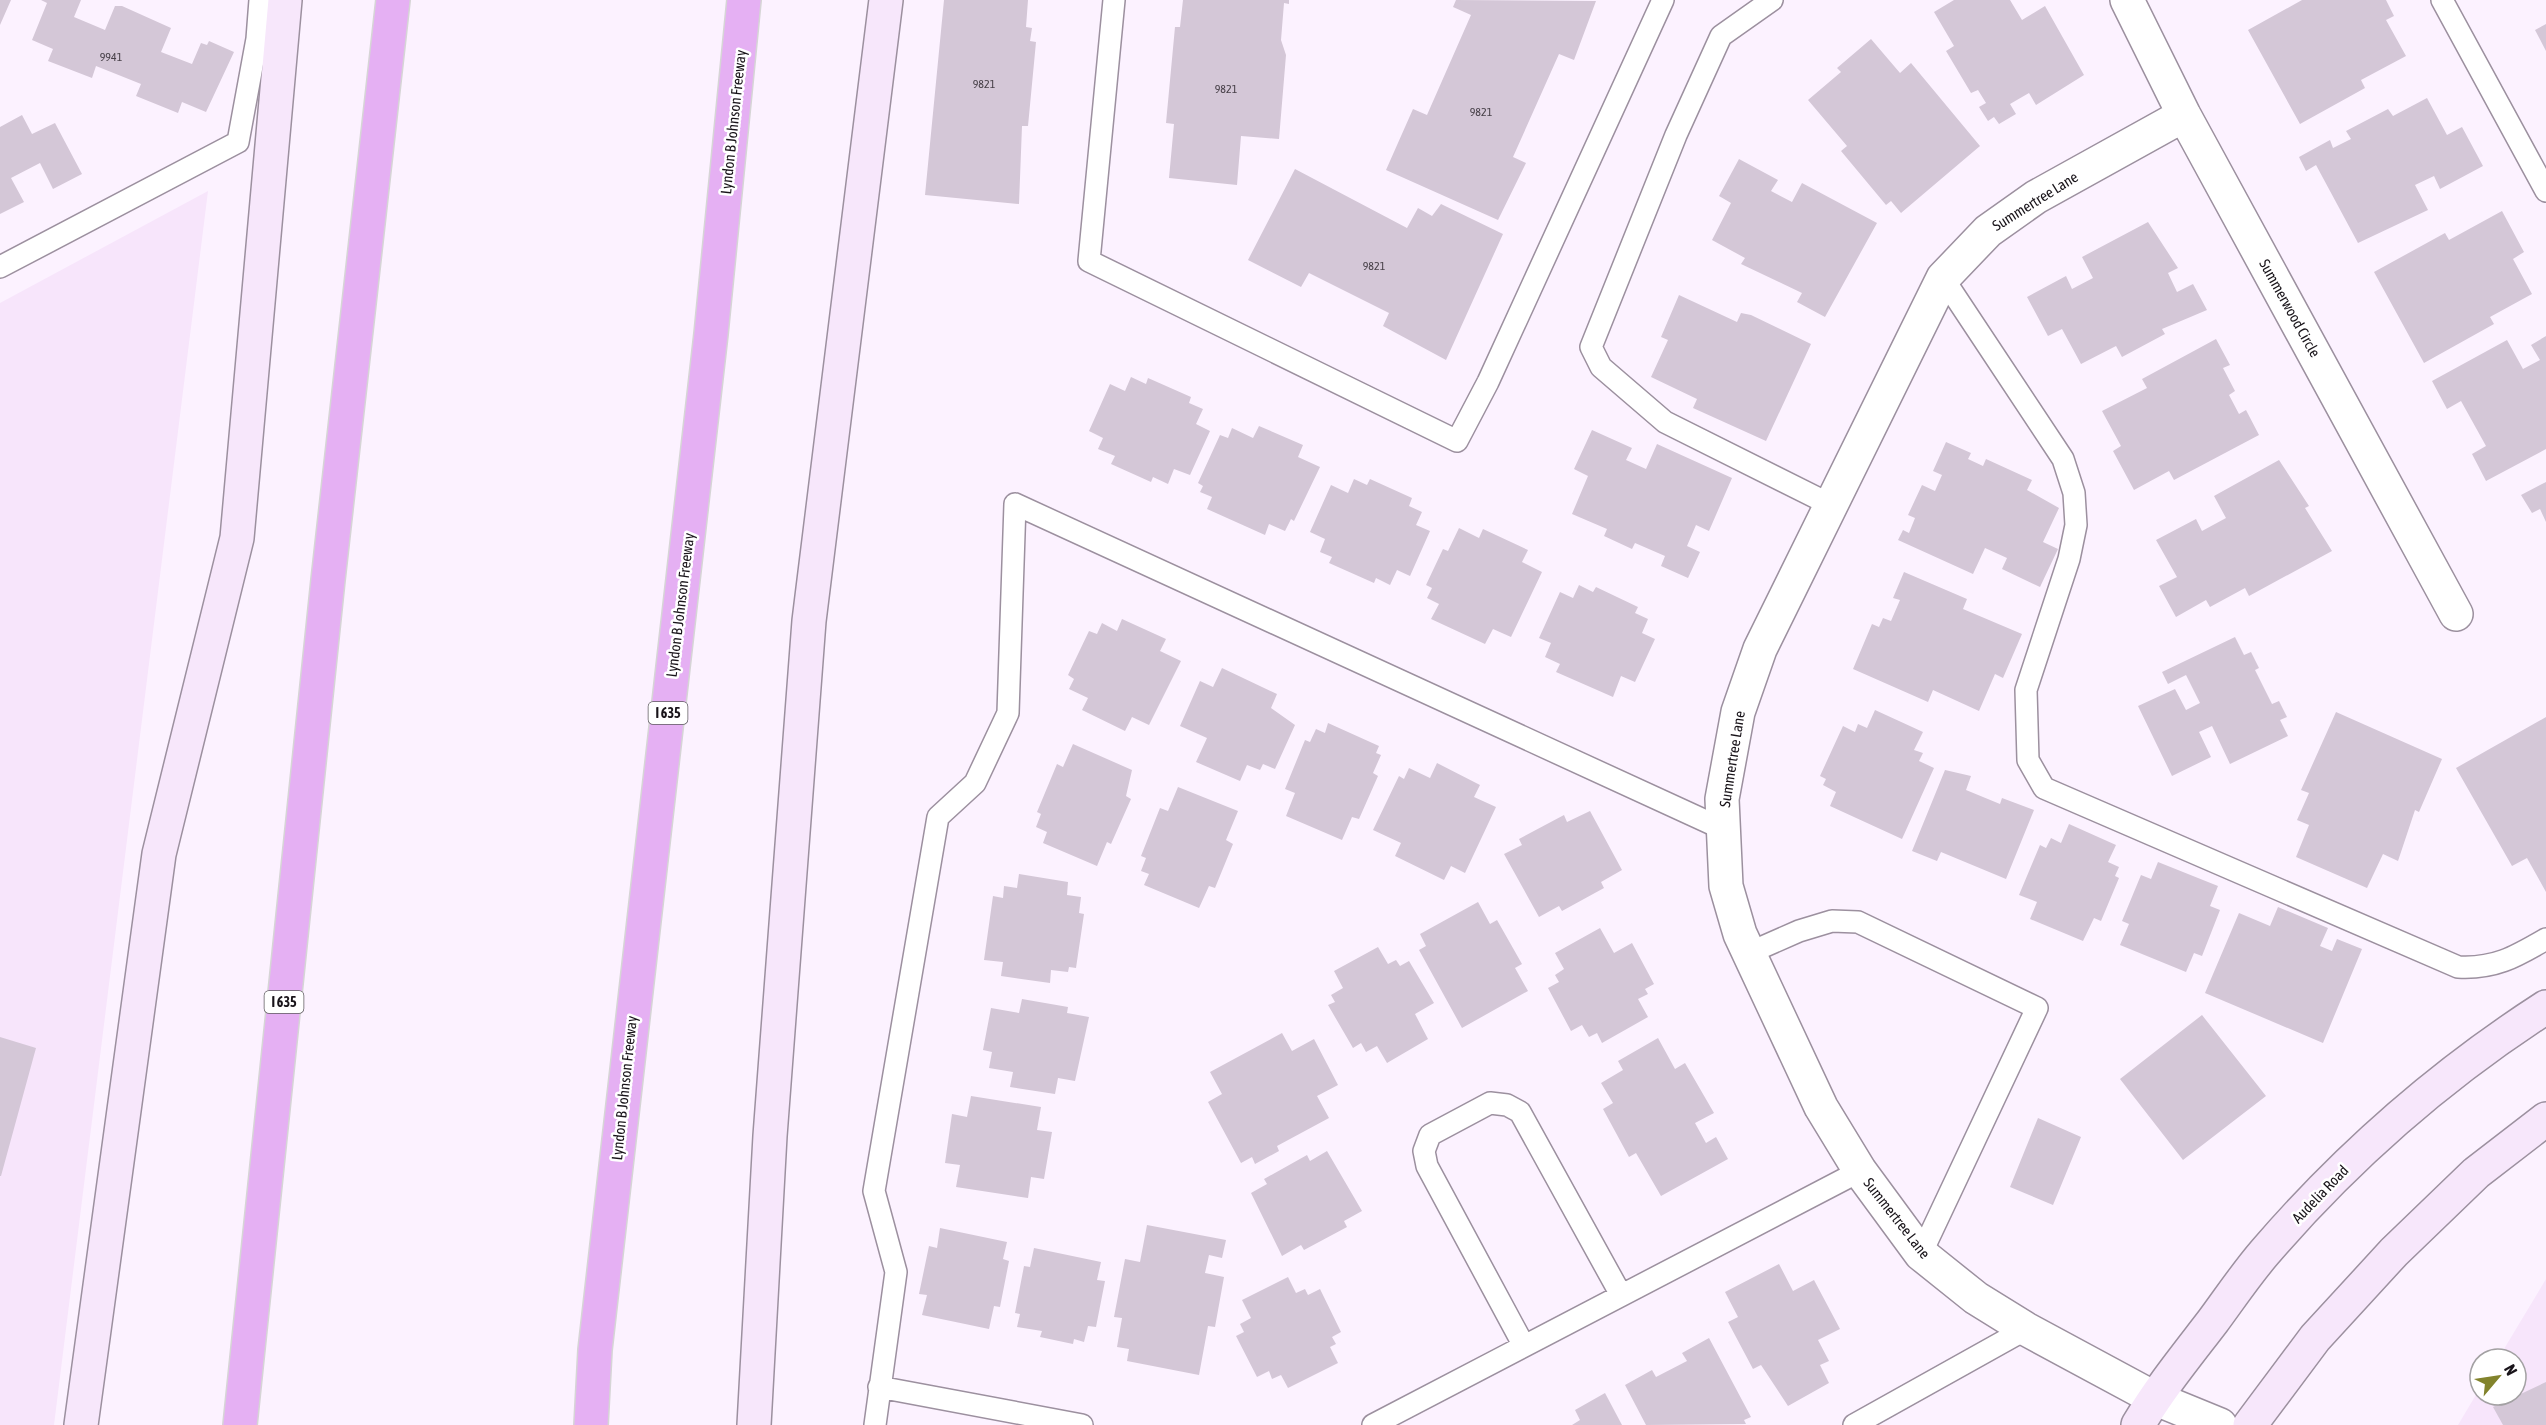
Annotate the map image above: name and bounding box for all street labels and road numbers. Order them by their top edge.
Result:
street label: Lyndon B Johnson Freeway [717,49,749,195]
street label: Summertree Lane [1989,168,2081,234]
street label: Summerwood Circle [2256,256,2324,360]
street label: Lyndon B Johnson Freeway [663,532,697,678]
road number: I 635 [648,702,688,724]
street label: Summertree Lane [1716,709,1748,808]
road number: I 635 [264,991,304,1013]
street label: Lyndon B Johnson Freeway [608,1015,640,1161]
street label: Audelia Road [2288,1162,2352,1226]
street label: Summertree Lane [1860,1174,1934,1262]

